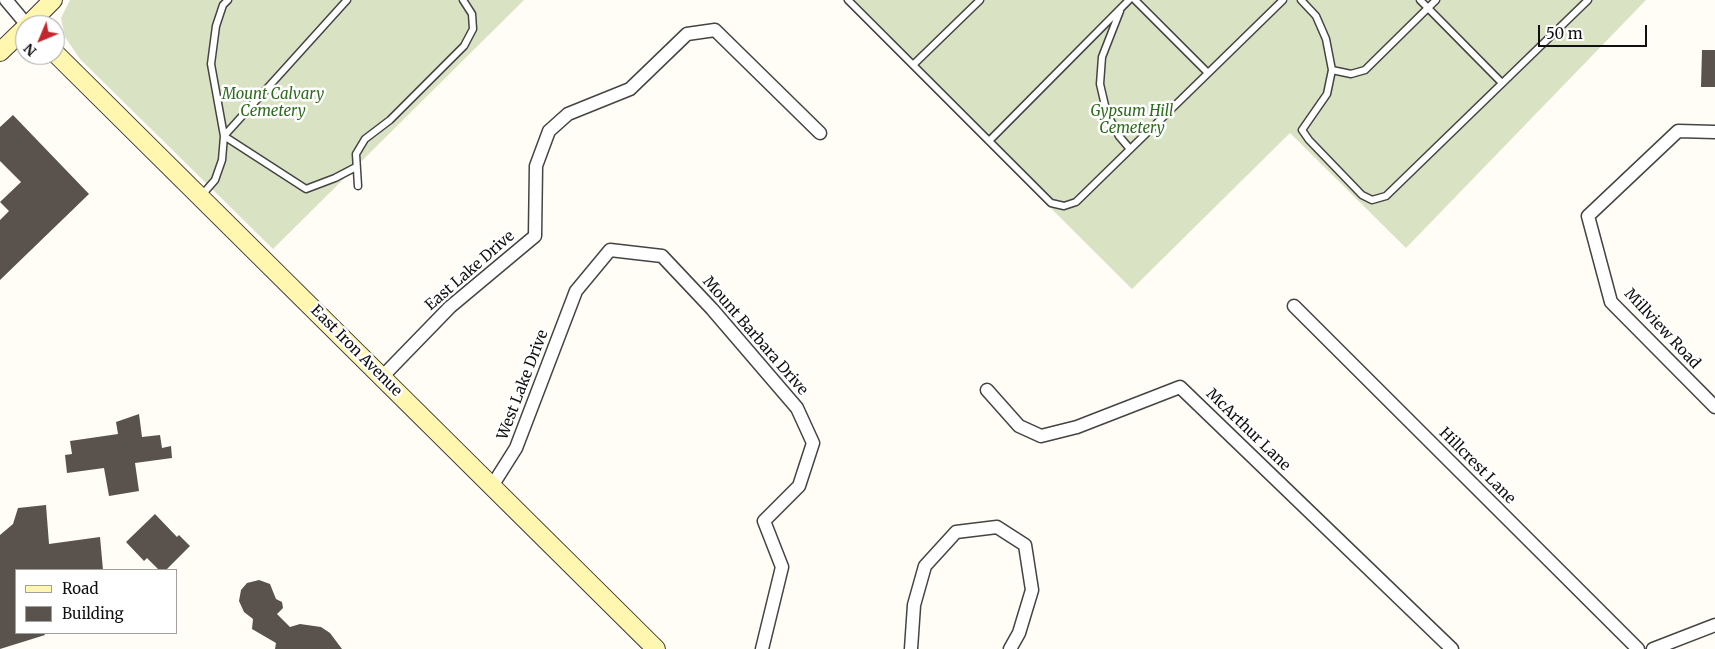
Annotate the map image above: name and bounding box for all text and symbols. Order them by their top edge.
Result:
north arrow [15,15,65,65]
scale bar [1540,15,1649,47]
text: 50 m [1546,24,1583,43]
text: N [20,40,40,60]
park label: Mount Calvary Cemetery [222,86,324,121]
park label: Gypsum Hill Cemetery [1091,103,1173,138]
street label: East Lake Drive [422,227,518,315]
street label: Mount Barbara Drive [699,273,811,399]
street label: Millview Road [1620,285,1704,373]
street label: East Iron Avenue [307,302,405,400]
street label: West Lake Drive [494,328,552,442]
street label: McArthur Lane [1202,385,1294,475]
street label: Hillcrest Lane [1435,424,1519,508]
legend [15,569,178,634]
text: Road [62,579,98,598]
text: Building [62,604,124,623]

